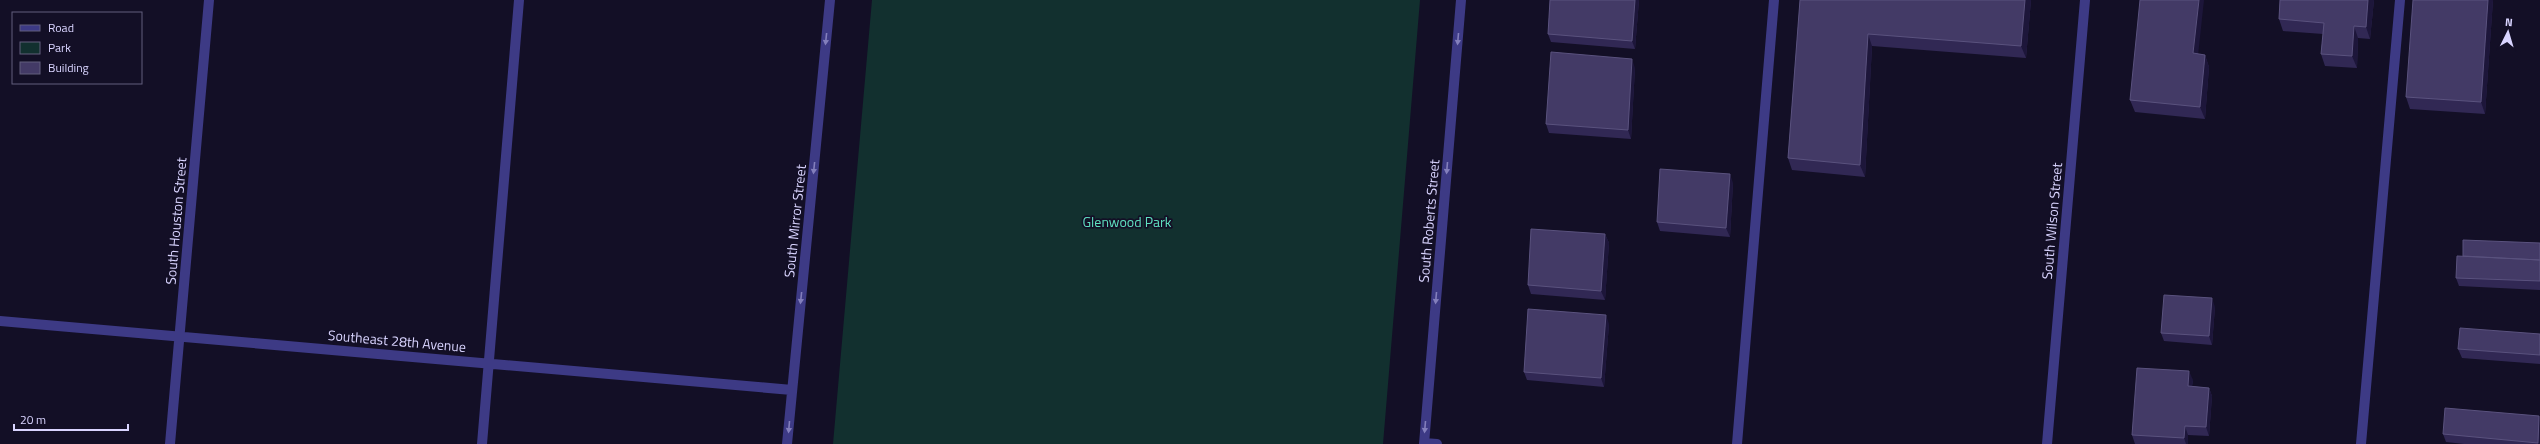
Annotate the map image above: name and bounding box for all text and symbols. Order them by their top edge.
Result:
legend [12,12,142,84]
north arrow [2488,12,2528,52]
text: N [2504,14,2513,30]
text: Road [48,18,74,37]
one-way arrow [823,33,830,45]
one-way arrow [1455,33,1461,45]
text: Park [48,38,71,57]
text: Building [48,58,89,77]
street label: South Houston Street [159,156,192,285]
street label: South Roberts Street [1413,158,1444,283]
one-way arrow [810,162,817,174]
one-way arrow [1444,162,1450,174]
street label: South Wilson Street [2036,162,2067,280]
street label: South Mirror Street [778,163,811,279]
park label: Glenwood Park [1082,211,1172,232]
one-way arrow [798,292,804,304]
one-way arrow [1433,292,1439,304]
street label: Southeast 28th Avenue [327,324,467,357]
scale bar [14,406,128,432]
text: 20 m [20,410,46,429]
one-way arrow [785,421,792,433]
one-way arrow [1422,421,1428,433]

